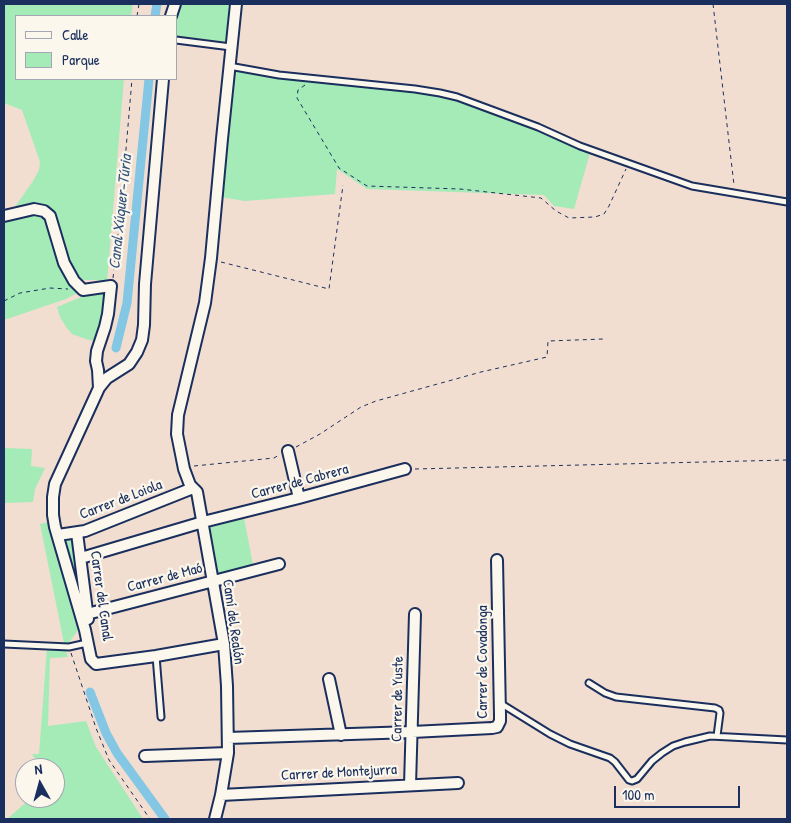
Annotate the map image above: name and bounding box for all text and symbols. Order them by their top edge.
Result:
legend [15,15,178,80]
text: Calle [62,24,89,45]
text: Parque [62,49,100,70]
water label: Canal Xúquer-Túria [105,154,137,270]
street label: Carrer de Cabrera [249,460,351,504]
street label: Carrer de Loiola [77,476,165,524]
street label: Carrer del Canal [86,550,116,642]
street label: Carrer de Maó [125,559,205,597]
street label: Camí del Realón [218,578,248,666]
street label: Carrer de Covadonga [474,605,492,719]
street label: Carrer de Yuste [388,656,408,742]
north arrow [15,758,65,808]
text: N [33,759,43,778]
street label: Carrer de Montejurra [281,761,397,785]
scale bar [616,776,742,808]
text: 100 m [622,784,655,805]

